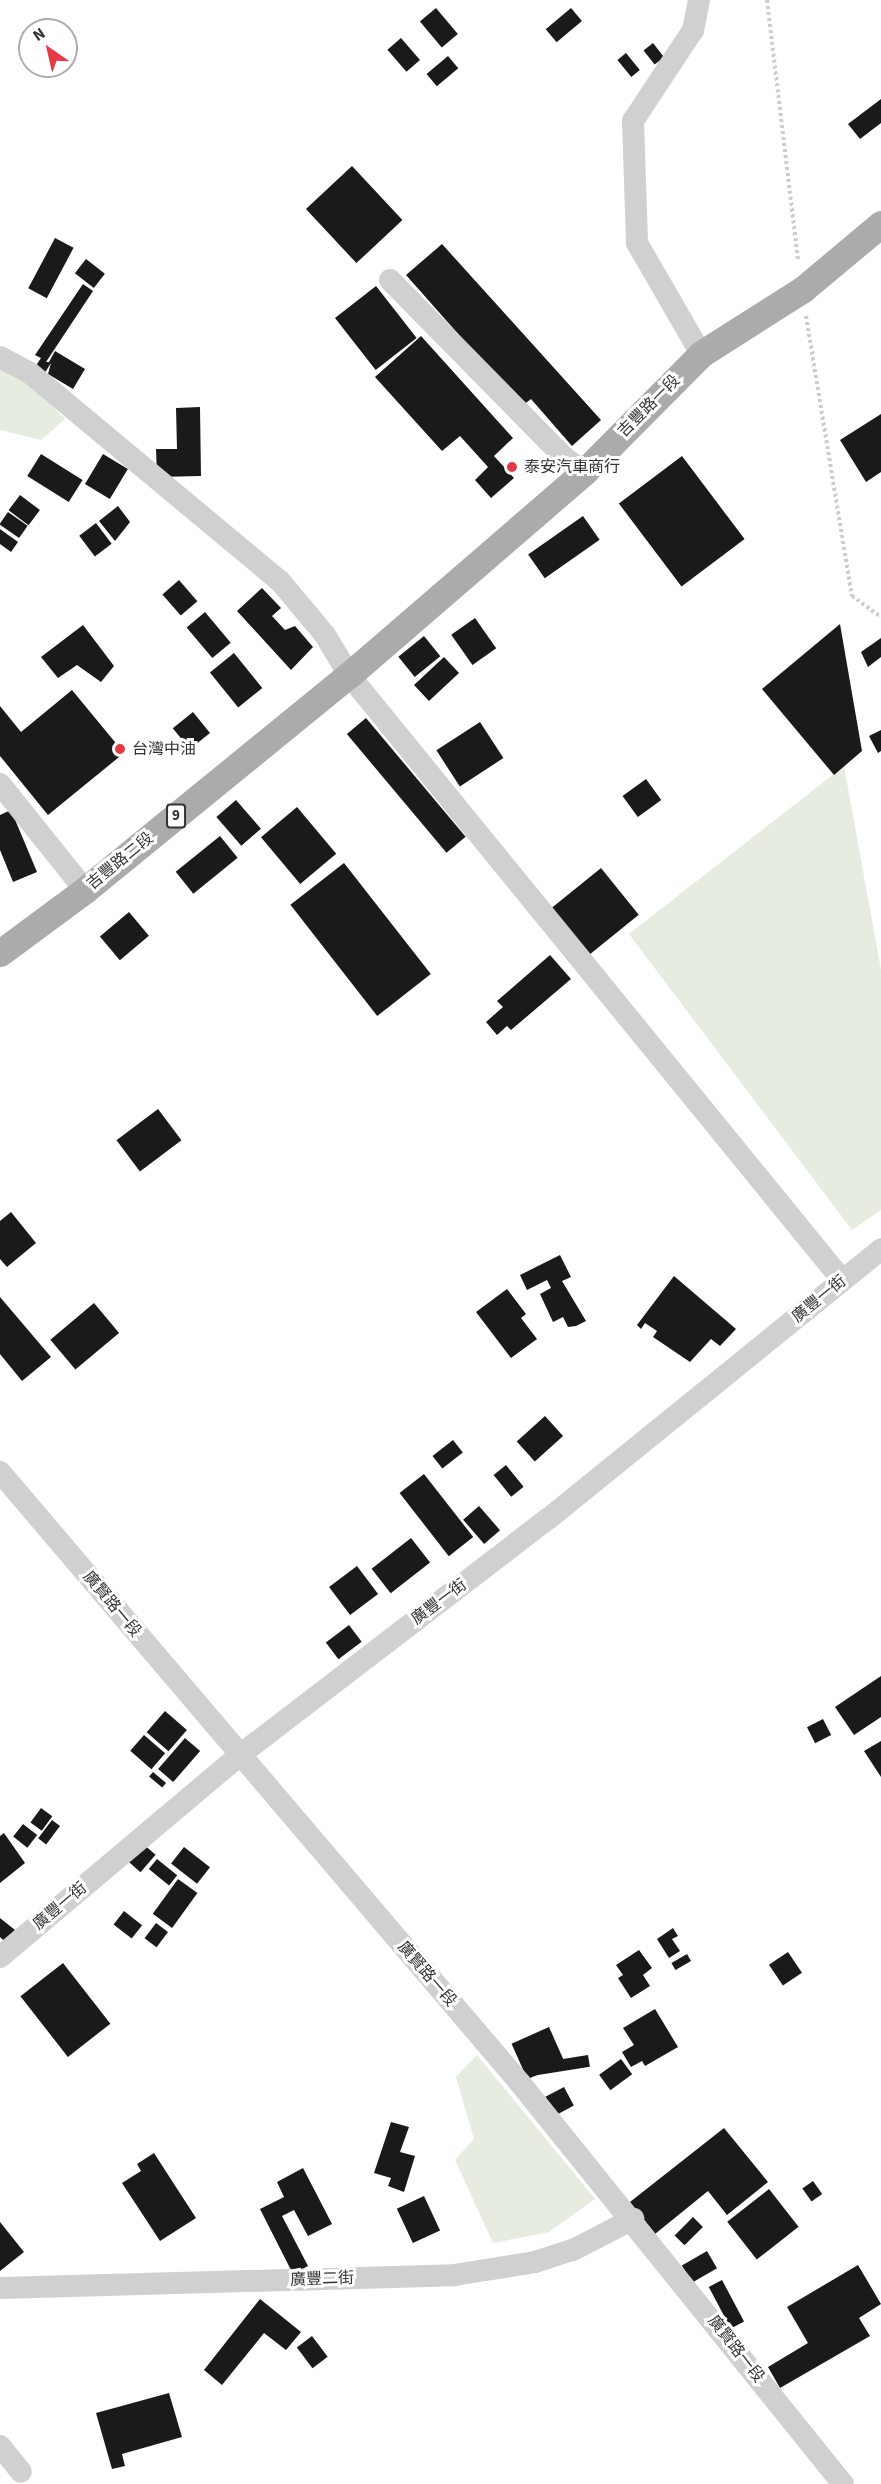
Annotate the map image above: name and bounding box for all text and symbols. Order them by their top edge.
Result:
north arrow [18,18,78,78]
text: N [28,23,50,47]
street label: 吉豐路一段 [614,371,684,441]
place label: 泰安汽車商行 [524,457,620,477]
marker: 泰安汽車商行 [505,460,519,474]
place label: 台灣中油 [132,739,196,759]
marker: 台灣中油 [113,742,127,756]
road number: 9 [166,804,186,828]
street label: 吉豐路二段 [83,828,157,894]
street label: 廣豐一街 [788,1271,850,1327]
street label: 廣賢路一段 [79,1567,145,1641]
street label: 廣豐一街 [408,1575,470,1629]
street label: 廣豐一街 [29,1878,91,1934]
street label: 廣賢路一段 [394,1938,460,2010]
street label: 廣豐二街 [290,2268,354,2290]
street label: 廣賢路一段 [704,2312,768,2386]

